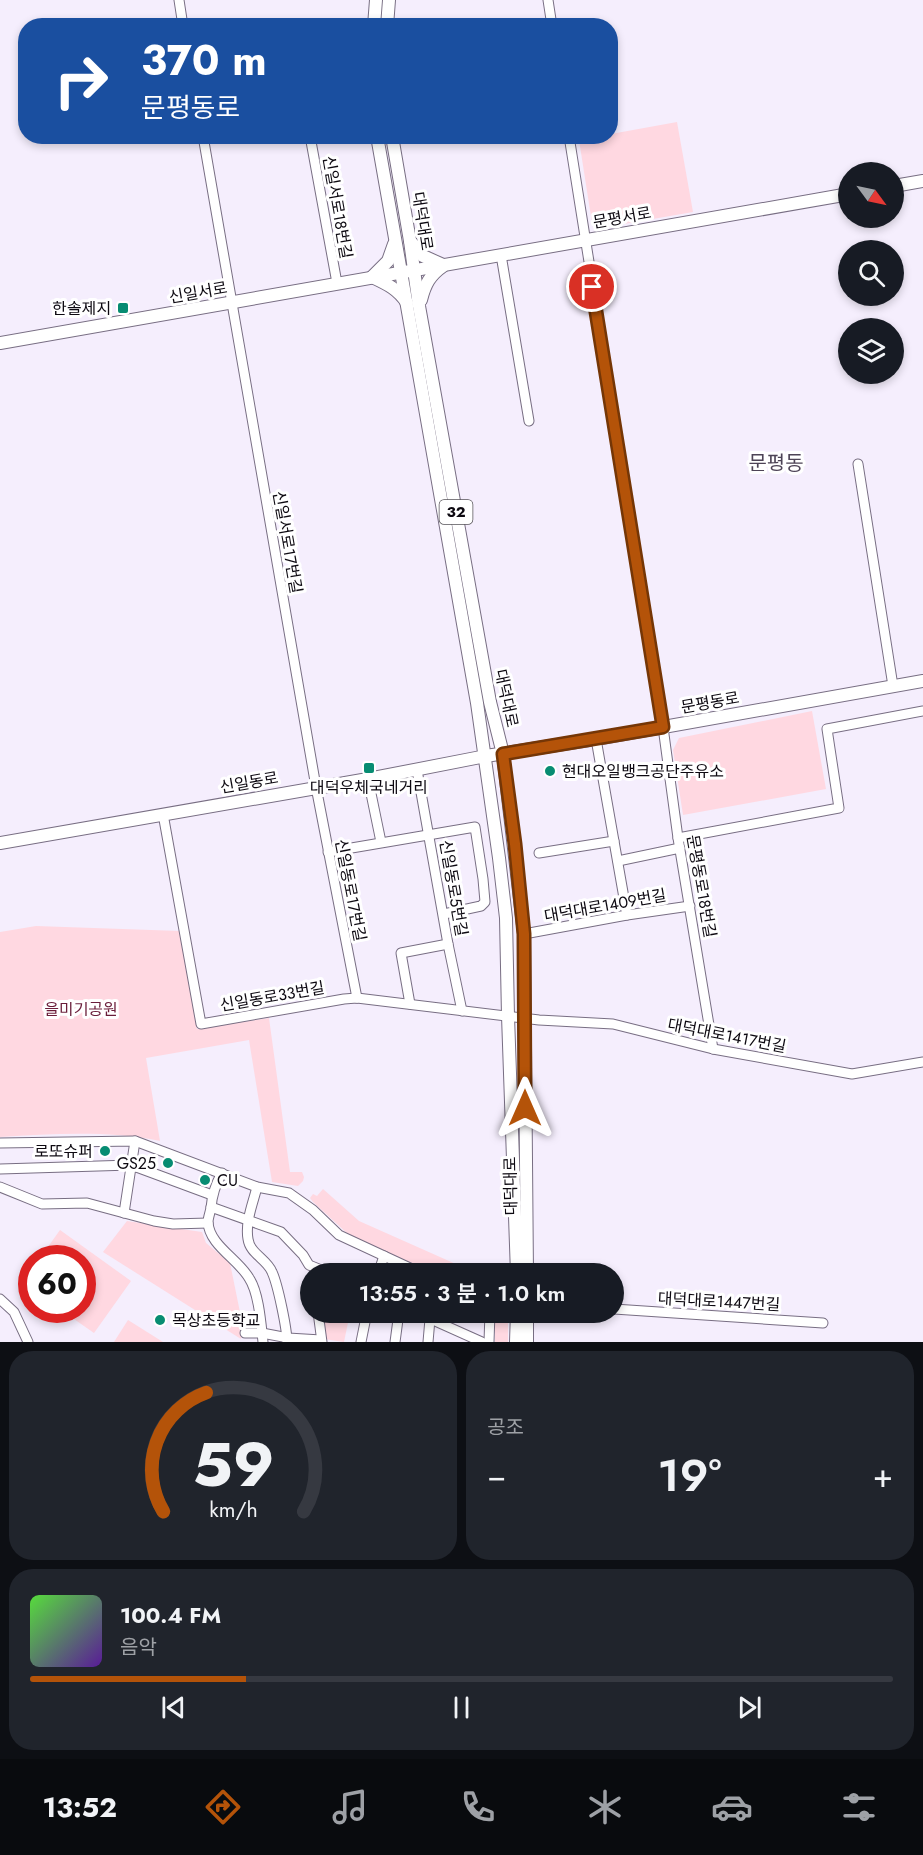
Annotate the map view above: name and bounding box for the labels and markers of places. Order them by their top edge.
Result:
pin [566,261,617,312]
place label: 한솔제지 [52,297,111,320]
marker: 한솔제지 [116,301,130,315]
place label: 현대오일뱅크공단주유소 [562,760,724,783]
marker: 대덕우체국네거리 [362,761,376,775]
marker: 현대오일뱅크공단주유소 [543,764,557,778]
place label: 대덕우체국네거리 [310,776,428,799]
place label: 로또슈퍼 [34,1140,93,1163]
marker: 로또슈퍼 [98,1144,112,1158]
place label: GS25 [117,1152,156,1175]
marker: GS25 [161,1156,175,1170]
place label: CU [217,1169,238,1192]
marker: CU [198,1173,212,1187]
place label: 목상초등학교 [172,1309,260,1332]
marker: 목상초등학교 [153,1313,167,1327]

